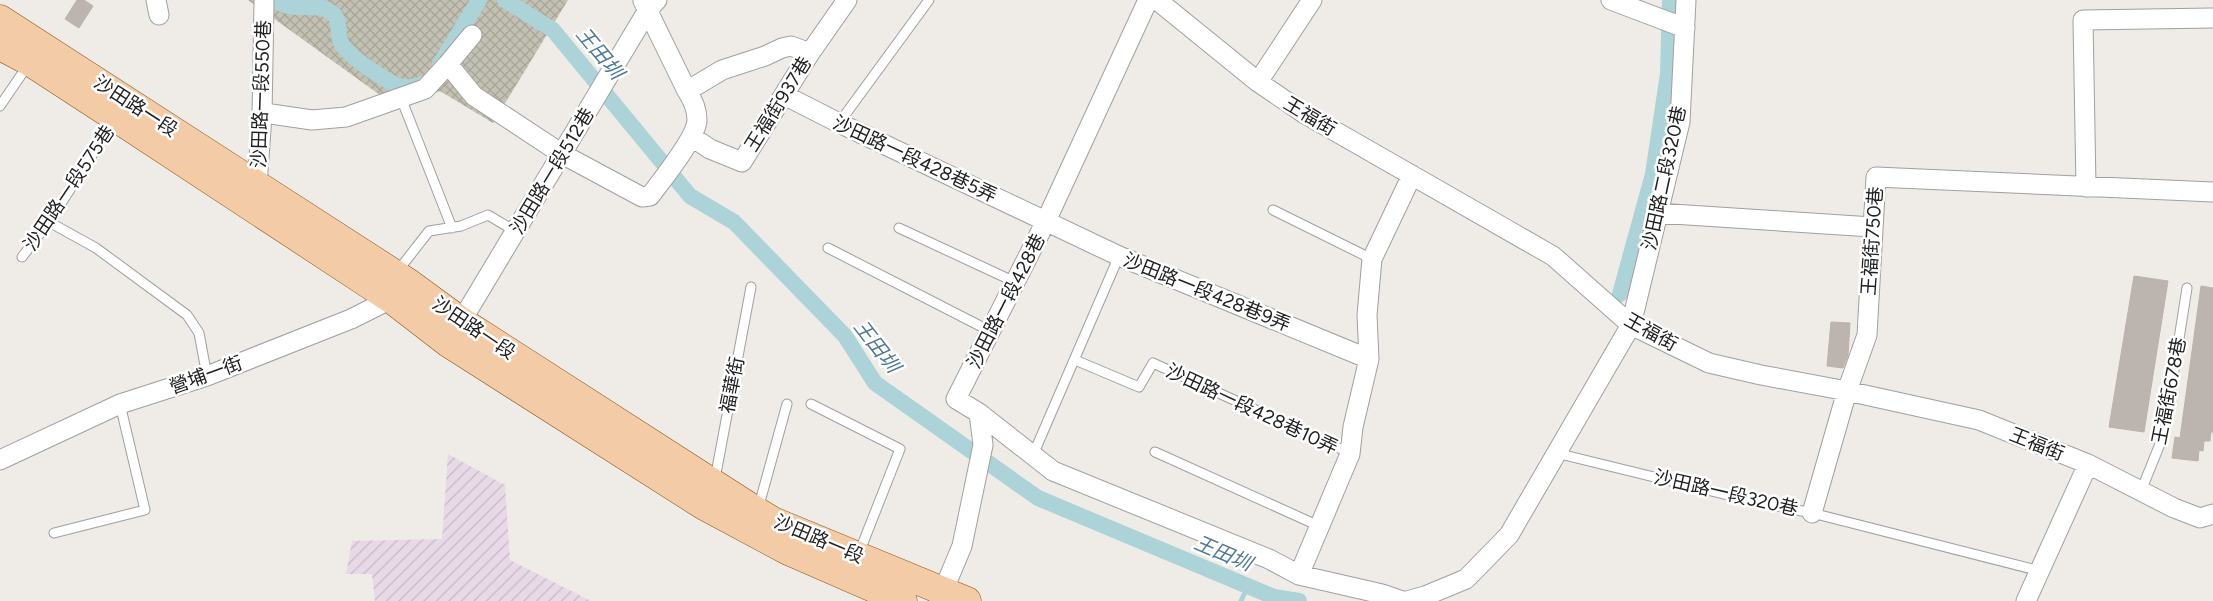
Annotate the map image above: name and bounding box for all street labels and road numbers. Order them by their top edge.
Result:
street label: 沙田路一段550巷 [247,20,275,168]
street label: 王福街937巷 [740,52,816,156]
street label: 沙田路一段 [90,70,182,142]
street label: 王福街 [1280,91,1340,141]
street label: 沙田路一段512巷 [505,104,599,238]
street label: 沙田路二段320巷 [1637,104,1691,252]
street label: 沙田路一段428巷5弄 [829,111,1001,207]
street label: 沙田路一段575巷 [19,121,119,255]
street label: 王福街750巷 [1857,186,1887,296]
street label: 沙田路一段428巷 [962,230,1050,372]
street label: 沙田路一段428巷9弄 [1120,248,1294,336]
street label: 沙田路一段 [428,292,520,364]
street label: 王福街 [1620,308,1682,356]
street label: 王福街678巷 [2147,335,2191,447]
street label: 營埔一街 [166,351,246,399]
street label: 福華街 [715,355,749,415]
street label: 沙田路一段428巷10弄 [1162,359,1342,459]
street label: 王福街 [2006,423,2068,465]
street label: 沙田路一段320巷 [1652,465,1800,521]
street label: 沙田路一段 [771,510,867,568]

